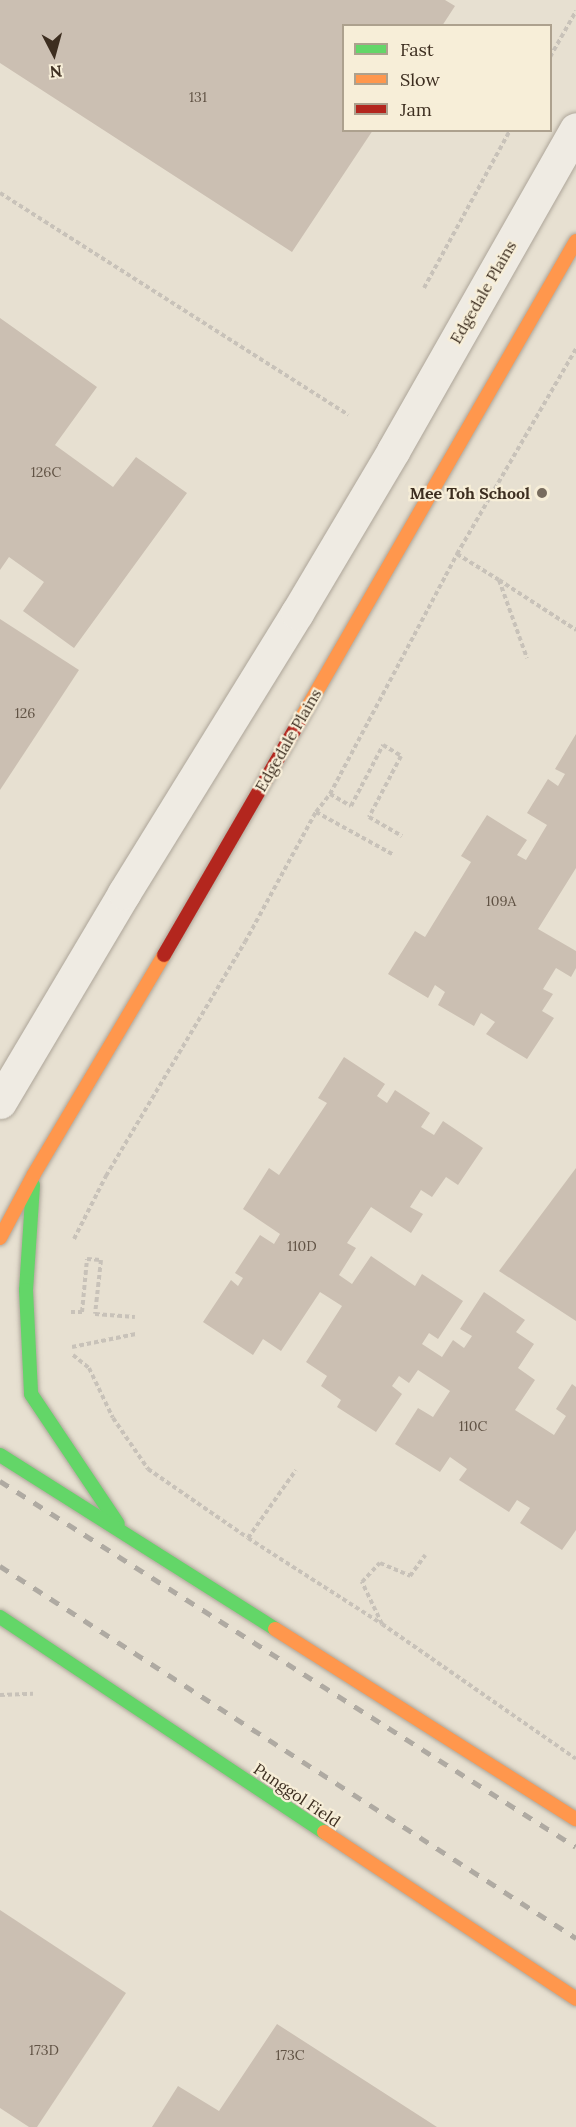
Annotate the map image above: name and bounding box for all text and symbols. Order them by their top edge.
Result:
north arrow [24,24,84,84]
legend [342,24,552,132]
text: Fast [400,38,434,61]
text: N [49,61,63,82]
text: Slow [400,68,440,91]
house number: 131 [189,89,207,105]
text: Jam [400,98,432,121]
street label: Edgedale Plains [446,237,520,347]
house number: 126C [31,464,61,480]
place label: Mee Toh School [410,483,530,503]
marker: Mee Toh School [535,486,549,500]
street label: Edgedale Plains [251,685,325,795]
house number: 126 [15,705,35,721]
house number: 109A [486,893,516,909]
house number: 110D [287,1238,317,1254]
house number: 110C [459,1418,487,1434]
street label: Punggol Field [250,1759,344,1831]
house number: 173D [29,2042,59,2058]
house number: 173C [275,2047,305,2063]

